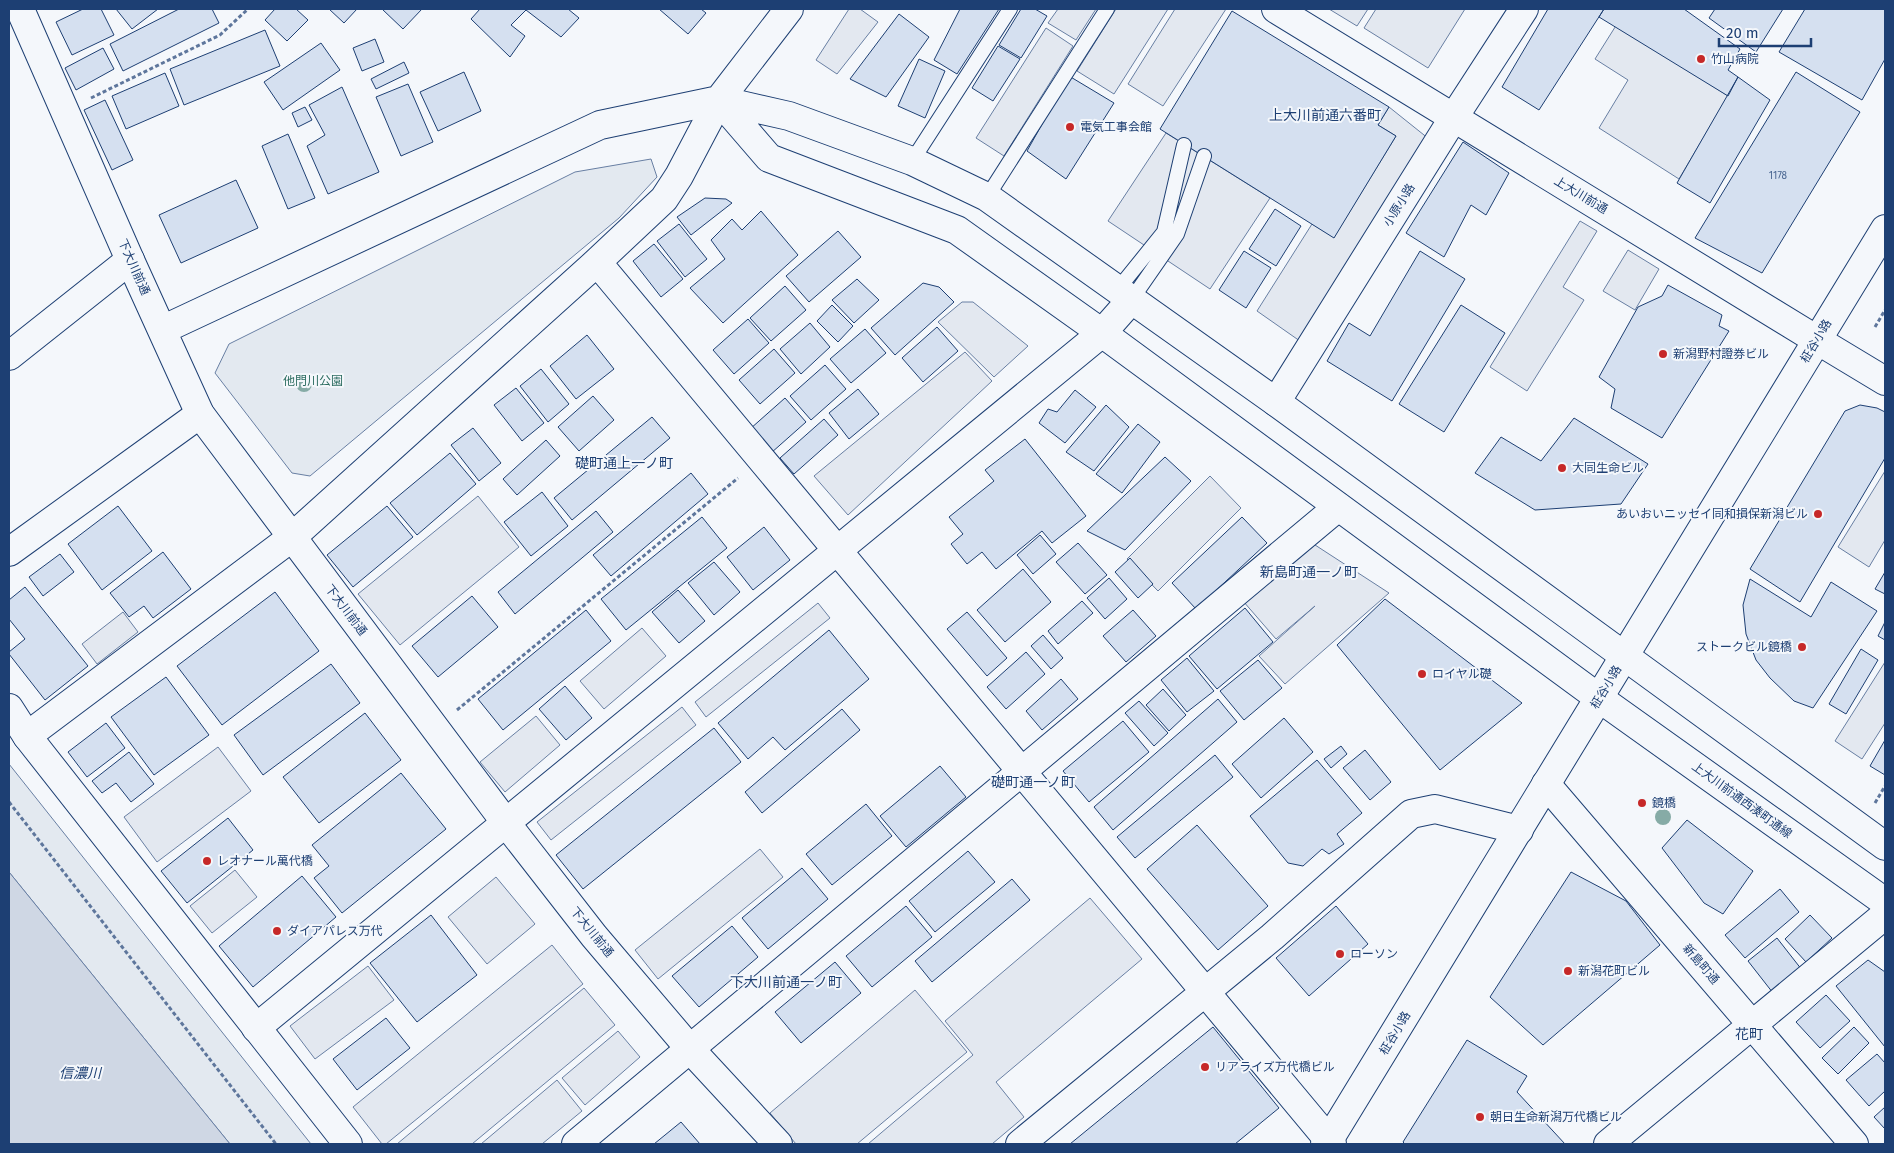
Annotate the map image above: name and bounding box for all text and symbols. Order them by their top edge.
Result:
scale bar [1719,15,1812,47]
text: 20 m [1726,24,1759,42]
place label: 竹山病院 [1711,52,1759,66]
marker: 竹山病院 [1695,53,1707,65]
district label: 上大川前通六番町 [1269,107,1381,124]
place label: 電気工事会館 [1080,120,1152,134]
marker: 電気工事会館 [1064,121,1076,133]
house number: 1178 [1769,170,1788,182]
street label: 上大川前通 [1552,174,1610,216]
street label: 小原小路 [1380,181,1418,229]
street label: 下大川前通 [115,237,153,297]
street label: 柾谷小路 [1798,317,1834,365]
place label: 新潟野村證券ビル [1673,347,1769,361]
marker: 新潟野村證券ビル [1657,348,1669,360]
park label: 他門川公園 [283,374,343,388]
district label: 礎町通上一ノ町 [575,455,673,472]
place label: 大同生命ビル [1572,461,1644,475]
marker: 大同生命ビル [1556,462,1568,474]
place label: あいおいニッセイ同和損保新潟ビル [1616,507,1808,521]
marker: あいおいニッセイ同和損保新潟ビル [1812,508,1824,520]
district label: 新島町通一ノ町 [1260,564,1358,581]
street label: 下大川前通 [322,582,370,638]
place label: ストークビル鏡橋 [1696,640,1792,654]
marker: ストークビル鏡橋 [1796,641,1808,653]
street label: 柾谷小路 [1588,663,1624,711]
place label: ロイヤル礎 [1432,667,1492,681]
marker: ロイヤル礎 [1416,668,1428,680]
street label: 上大川前通西湊町通線 [1689,759,1795,841]
district label: 礎町通一ノ町 [991,774,1075,791]
place label: 鏡橋 [1652,796,1676,810]
marker: 鏡橋 [1636,797,1648,809]
place label: レオナール萬代橋 [217,854,313,868]
marker: レオナール萬代橋 [201,855,213,867]
street label: 下大川前通 [568,904,616,960]
place label: ダイアパレス万代 [287,924,383,938]
marker: ダイアパレス万代 [271,925,283,937]
street label: 新島町通 [1680,941,1722,987]
place label: ローソン [1350,947,1398,961]
marker: ローソン [1334,948,1346,960]
place label: 新潟花町ビル [1578,964,1650,978]
marker: 新潟花町ビル [1562,965,1574,977]
district label: 下大川前通一ノ町 [730,974,842,991]
street label: 柾谷小路 [1377,1009,1413,1057]
district label: 花町 [1735,1026,1763,1043]
place label: リアライズ万代橋ビル [1215,1060,1335,1074]
marker: リアライズ万代橋ビル [1199,1061,1211,1073]
water label: 信濃川 [59,1065,103,1082]
place label: 朝日生命新潟万代橋ビル [1490,1110,1622,1124]
marker: 朝日生命新潟万代橋ビル [1474,1111,1486,1123]

